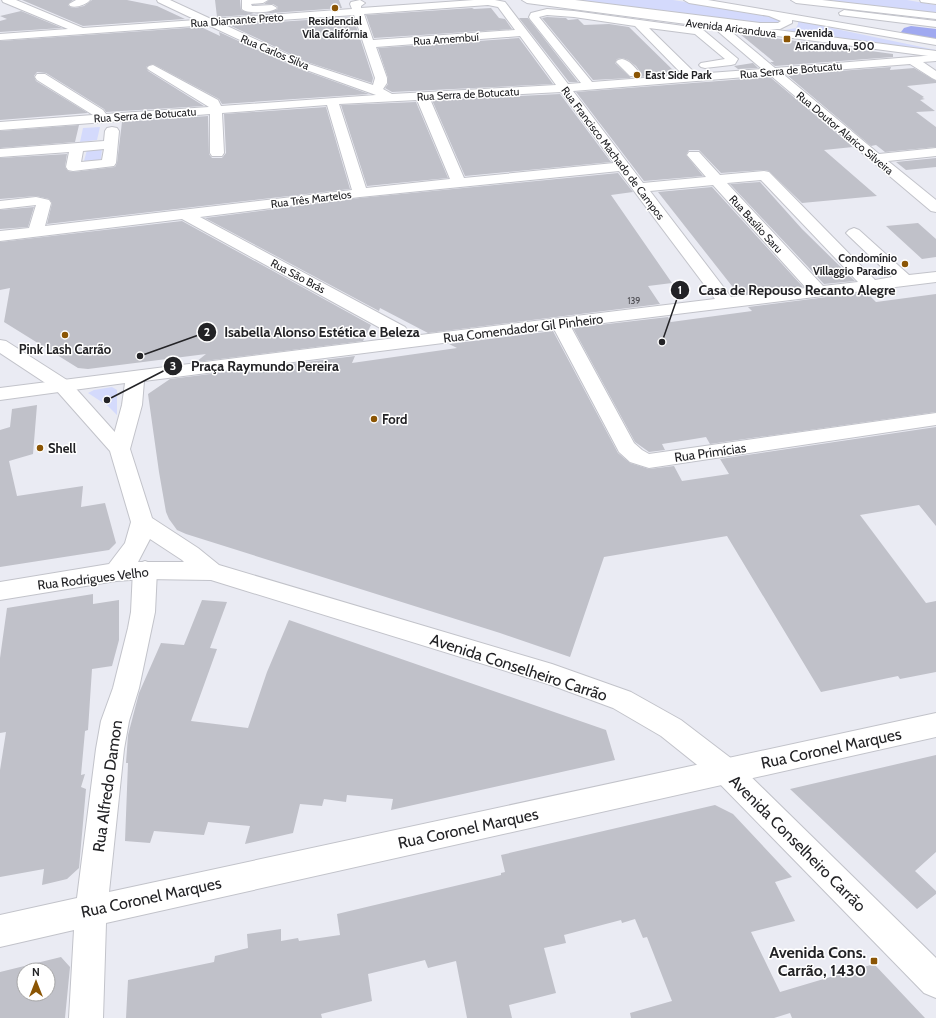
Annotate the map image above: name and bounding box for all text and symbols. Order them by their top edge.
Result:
marker: Residencial Vila Califórnia [330,3,340,13]
street label: Rua Diamante Preto [190,10,284,30]
place label: Residencial Vila Califórnia [302,14,368,41]
street label: Avenida Aricanduva [685,15,778,41]
place label: Avenida Aricanduva, 500 [795,26,875,53]
street label: Rua Amembuí [413,30,480,48]
street label: Rua Carlos Silva [239,31,312,73]
marker: Avenida Aricanduva, 500 [782,34,792,44]
street label: Rua Serra de Botucatu [739,59,843,81]
place label: East Side Park [645,68,713,82]
marker: East Side Park [632,70,642,80]
street label: Rua Serra de Botucatu [416,84,520,104]
street label: Rua Francisco Machado de Campos [558,84,668,223]
street label: Rua Doutor Alarico Silveira [794,88,897,178]
street label: Rua Serra de Botucatu [93,104,197,126]
street label: Rua Três Martelos [270,187,352,211]
street label: Rua Basílio Saru [726,192,786,256]
place label: Condomínio Villaggio Paradiso [813,251,897,278]
street label: Rua São Brás [268,256,328,296]
marker: Condomínio Villaggio Paradiso [900,259,910,269]
callout: Casa de Repouso Recanto Alegre [670,277,904,303]
text: Casa de Repouso Recanto Alegre [698,281,896,299]
text: 1 [678,282,682,297]
house number: 139 [628,295,640,306]
street label: Rua Comendador Gil Pinheiro [442,310,604,346]
callout: Isabella Alonso Estética e Beleza [197,319,428,345]
text: Isabella Alonso Estética e Beleza [224,323,420,341]
text: 2 [204,324,210,339]
marker: Pink Lash Carrão [60,330,70,340]
place label: Pink Lash Carrão [19,341,112,357]
callout: Praça Raymundo Pereira [163,353,347,379]
text: Praça Raymundo Pereira [191,357,339,375]
text: 3 [170,358,176,373]
place label: Ford [382,411,407,427]
marker: Ford [369,414,379,424]
street label: Rua Primícias [673,439,748,465]
place label: Shell [48,440,77,456]
marker: Shell [35,443,45,453]
street label: Rua Rodrigues Velho [37,563,149,593]
street label: Avenida Conselheiro Carrão [428,630,610,705]
street label: Rua Alfredo Damon [89,719,126,853]
street label: Rua Coronel Marques [759,724,904,773]
street label: Avenida Conselheiro Carrão [725,771,870,916]
street label: Rua Coronel Marques [396,804,541,853]
street label: Rua Coronel Marques [79,873,224,922]
place label: Avenida Cons. Carrão, 1430 [769,943,866,980]
marker: Avenida Cons. Carrão, 1430 [869,956,879,966]
north arrow [16,962,56,1002]
text: N [32,965,40,979]

